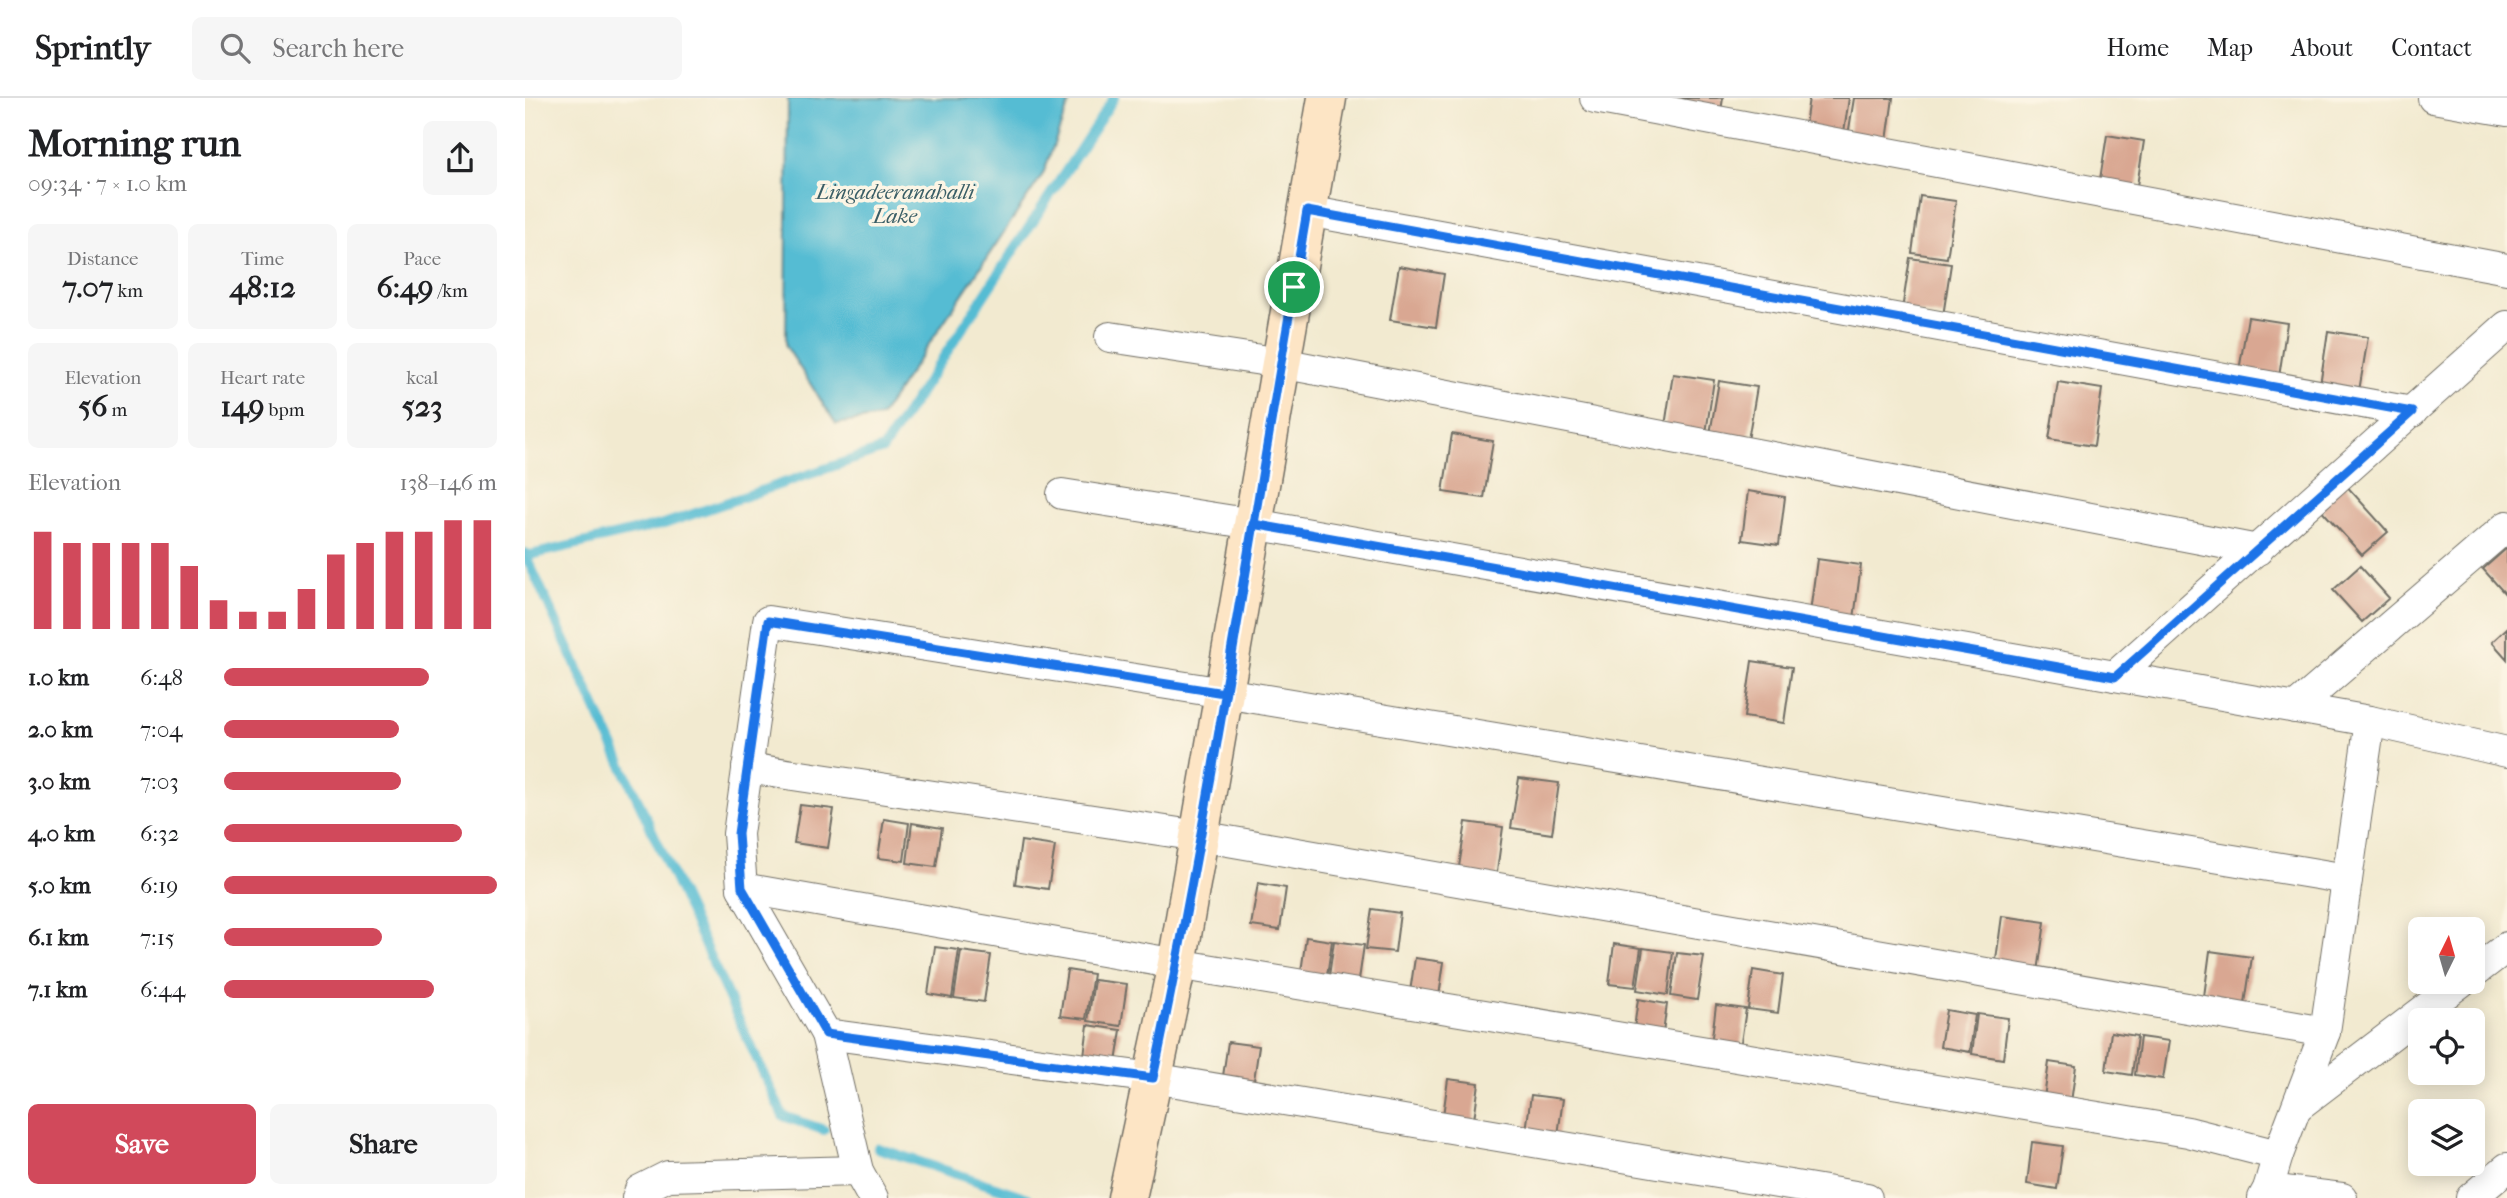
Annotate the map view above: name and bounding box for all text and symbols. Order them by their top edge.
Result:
search box [192,17,682,80]
text: Sprintly [35,29,150,68]
icon: search [216,29,254,67]
text: Search here [272,33,404,64]
text: Home [2107,34,2169,62]
text: Map [2207,34,2253,62]
text: About [2291,34,2353,62]
text: Contact [2391,34,2472,62]
text: Morning run [28,121,241,166]
button: share [423,121,497,195]
text: 09:34 · 7 × 1.0 km [28,170,187,197]
water label: Lingadeeranahalli Lake [814,180,976,228]
text: Distance [67,248,139,270]
text: Time [241,248,284,270]
text: Pace [403,248,441,270]
pin [1264,257,1324,317]
icon: arrive [1275,268,1313,306]
text: 7.07 [63,270,113,305]
text: 48:12 [229,270,296,305]
text: 6:49 [377,270,433,305]
text: km [113,280,143,302]
text: /km [433,280,468,302]
text: Elevation [64,367,141,389]
text: Heart rate [220,367,305,389]
text: kcal [406,367,438,389]
text: 56 [78,389,108,424]
text: 149 [220,389,265,424]
text: 523 [402,389,443,424]
text: m [108,399,127,421]
text: bpm [265,399,305,421]
text: Elevation [28,469,121,496]
text: 138–146 m [399,469,497,496]
text: 1.0 km [28,664,89,691]
text: 6:48 [140,664,183,691]
text: 2.0 km [28,716,93,743]
text: 7:04 [140,716,183,743]
text: 3.0 km [28,768,90,795]
text: 7:03 [140,768,179,795]
text: 4.0 km [28,820,95,847]
text: 6:32 [140,820,179,847]
text: 5.0 km [28,872,91,899]
text: 6:19 [140,872,178,899]
north arrow [2408,917,2485,994]
map controls [2408,917,2485,1176]
text: 6.1 km [28,924,89,951]
text: 7:15 [140,924,175,951]
text: 7.1 km [28,976,87,1003]
text: 6:44 [140,976,185,1003]
button: locate [2408,1008,2485,1085]
button: layers [2408,1099,2485,1176]
button: Save [28,1104,256,1184]
button: Share [270,1104,497,1184]

